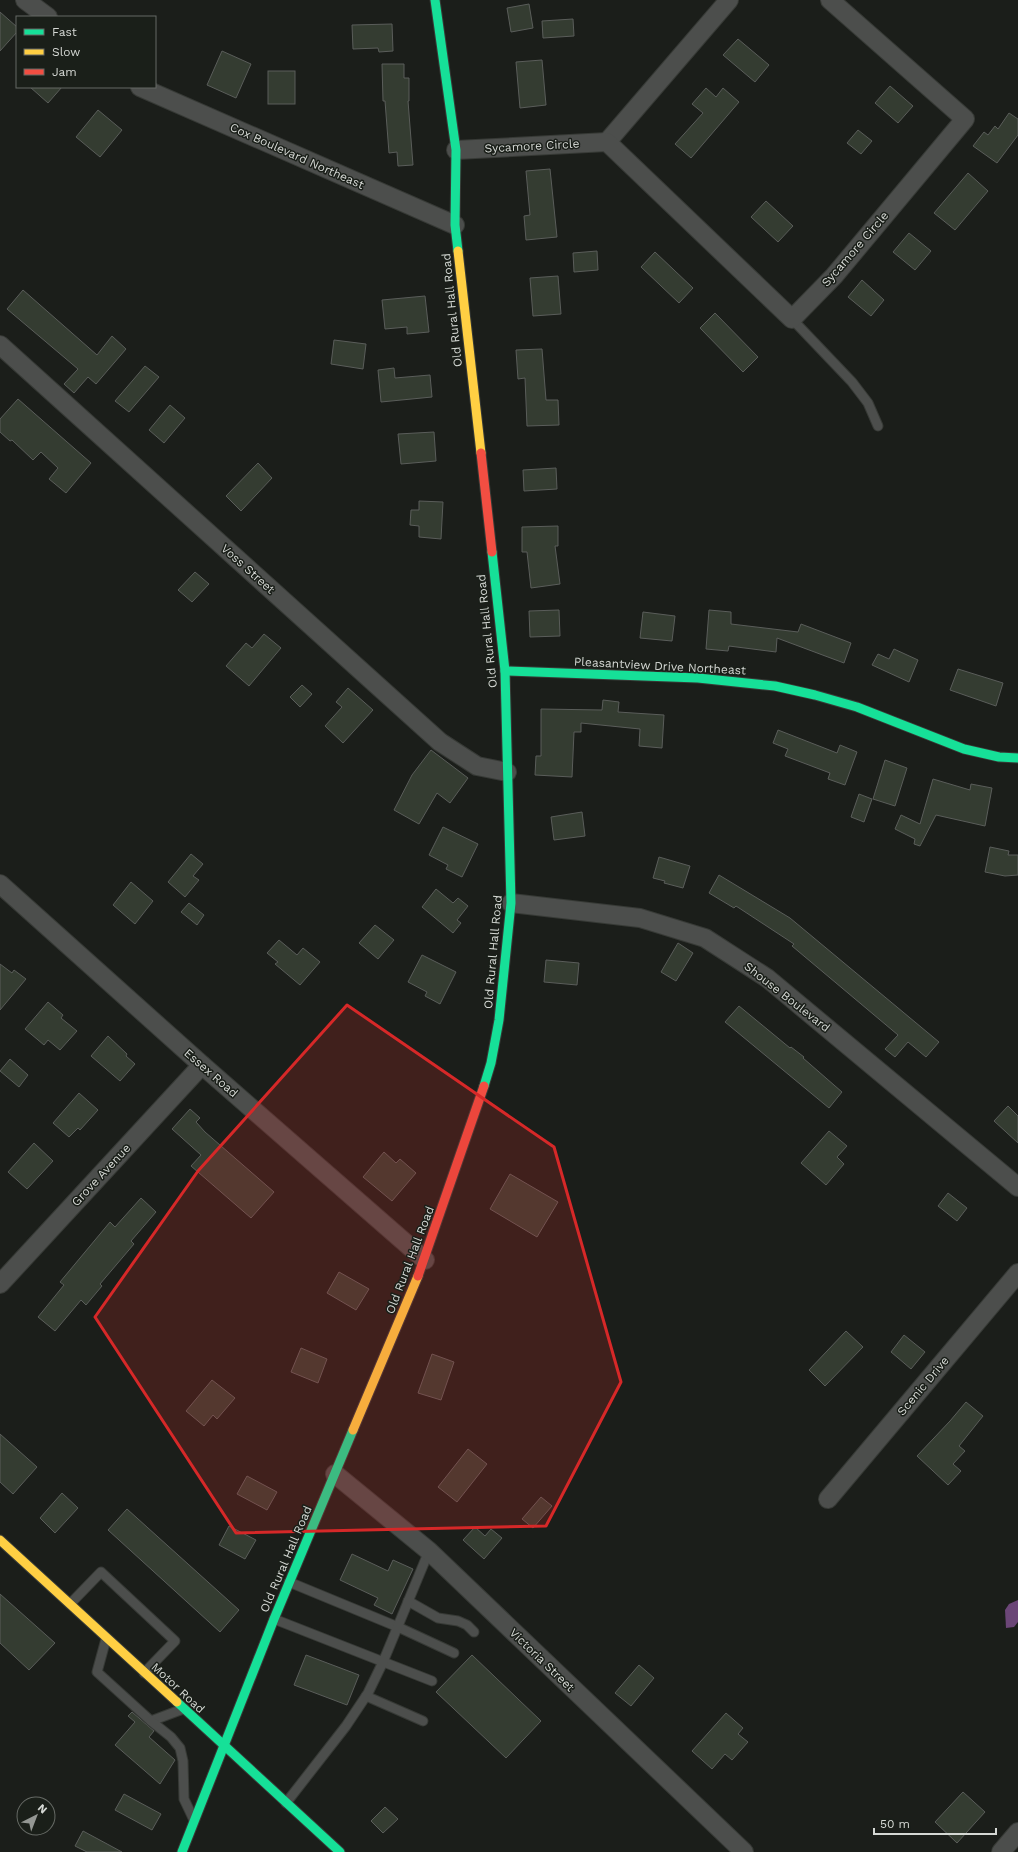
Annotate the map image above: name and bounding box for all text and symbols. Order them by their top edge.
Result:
legend [16,16,156,88]
text: Fast [52,25,77,39]
text: Slow [52,45,80,59]
text: Jam [52,65,77,79]
street label: Cox Boulevard Northeast [228,120,366,192]
street label: Sycamore Circle [484,137,580,155]
street label: Sycamore Circle [819,209,891,289]
street label: Old Rural Hall Road [439,252,465,368]
street label: Voss Street [218,541,278,597]
street label: Old Rural Hall Road [474,573,500,689]
street label: Pleasantview Drive Northeast [574,655,746,677]
street label: Old Rural Hall Road [481,894,505,1010]
street label: Shouse Boulevard [741,959,833,1035]
street label: Essex Road [181,1046,241,1100]
street label: Grove Avenue [69,1141,133,1209]
street label: Old Rural Hall Road [383,1204,437,1316]
street label: Scenic Drive [894,1354,952,1418]
street label: Old Rural Hall Road [257,1504,315,1614]
street label: Victoria Street [507,1626,577,1694]
street label: Motor Road [149,1660,207,1716]
north arrow [16,1796,56,1836]
text: N [35,1801,50,1816]
scale bar [874,1810,996,1836]
text: 50 m [880,1817,910,1831]

